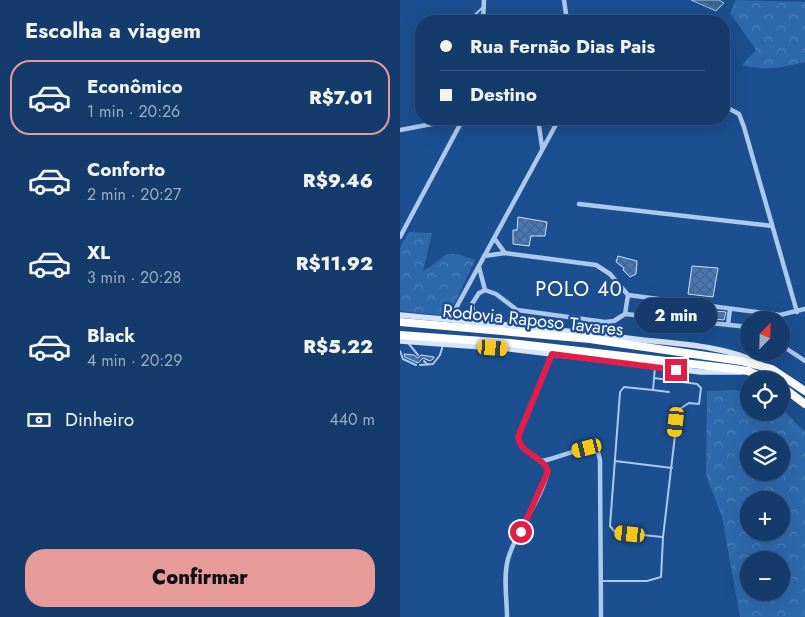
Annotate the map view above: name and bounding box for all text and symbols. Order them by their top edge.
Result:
text: Escolha a viagem [25,14,201,46]
text: Rua Fernão Dias Pais [470,33,655,60]
text: Econômico [87,73,183,100]
icon: car [27,75,72,120]
text: Destino [470,81,537,108]
text: R$7.01 [309,84,373,111]
text: 1 min · 20:26 [87,100,180,123]
text: Conforto [87,156,165,183]
icon: car [27,158,72,203]
text: R$9.46 [303,167,373,194]
text: 2 min · 20:27 [87,183,181,206]
text: XL [87,239,110,266]
icon: car [27,241,72,286]
text: R$11.92 [296,250,373,277]
text: 3 min · 20:28 [87,266,181,289]
district label: POLO 40 [535,275,623,304]
street label: Rodovia Raposo Tavares [441,298,625,342]
callout: 2 min [635,298,717,332]
text: 2 min [655,304,697,327]
north arrow [740,311,790,361]
map controls [740,311,790,601]
text: Black [87,322,135,349]
icon: car [27,324,72,369]
text: R$5.22 [303,333,373,360]
car [477,339,508,357]
text: 4 min · 20:29 [87,349,182,372]
route end [665,359,687,381]
button: locate [740,371,790,421]
icon: cash [25,406,53,434]
text: Dinheiro [65,406,134,433]
car [666,406,685,438]
text: 440 m [329,408,375,431]
button: layers [740,431,790,481]
car [570,437,603,459]
button: + [740,491,790,541]
route start [510,521,532,543]
car [614,525,645,543]
button: Confirmar [25,549,375,607]
button: − [740,551,790,601]

